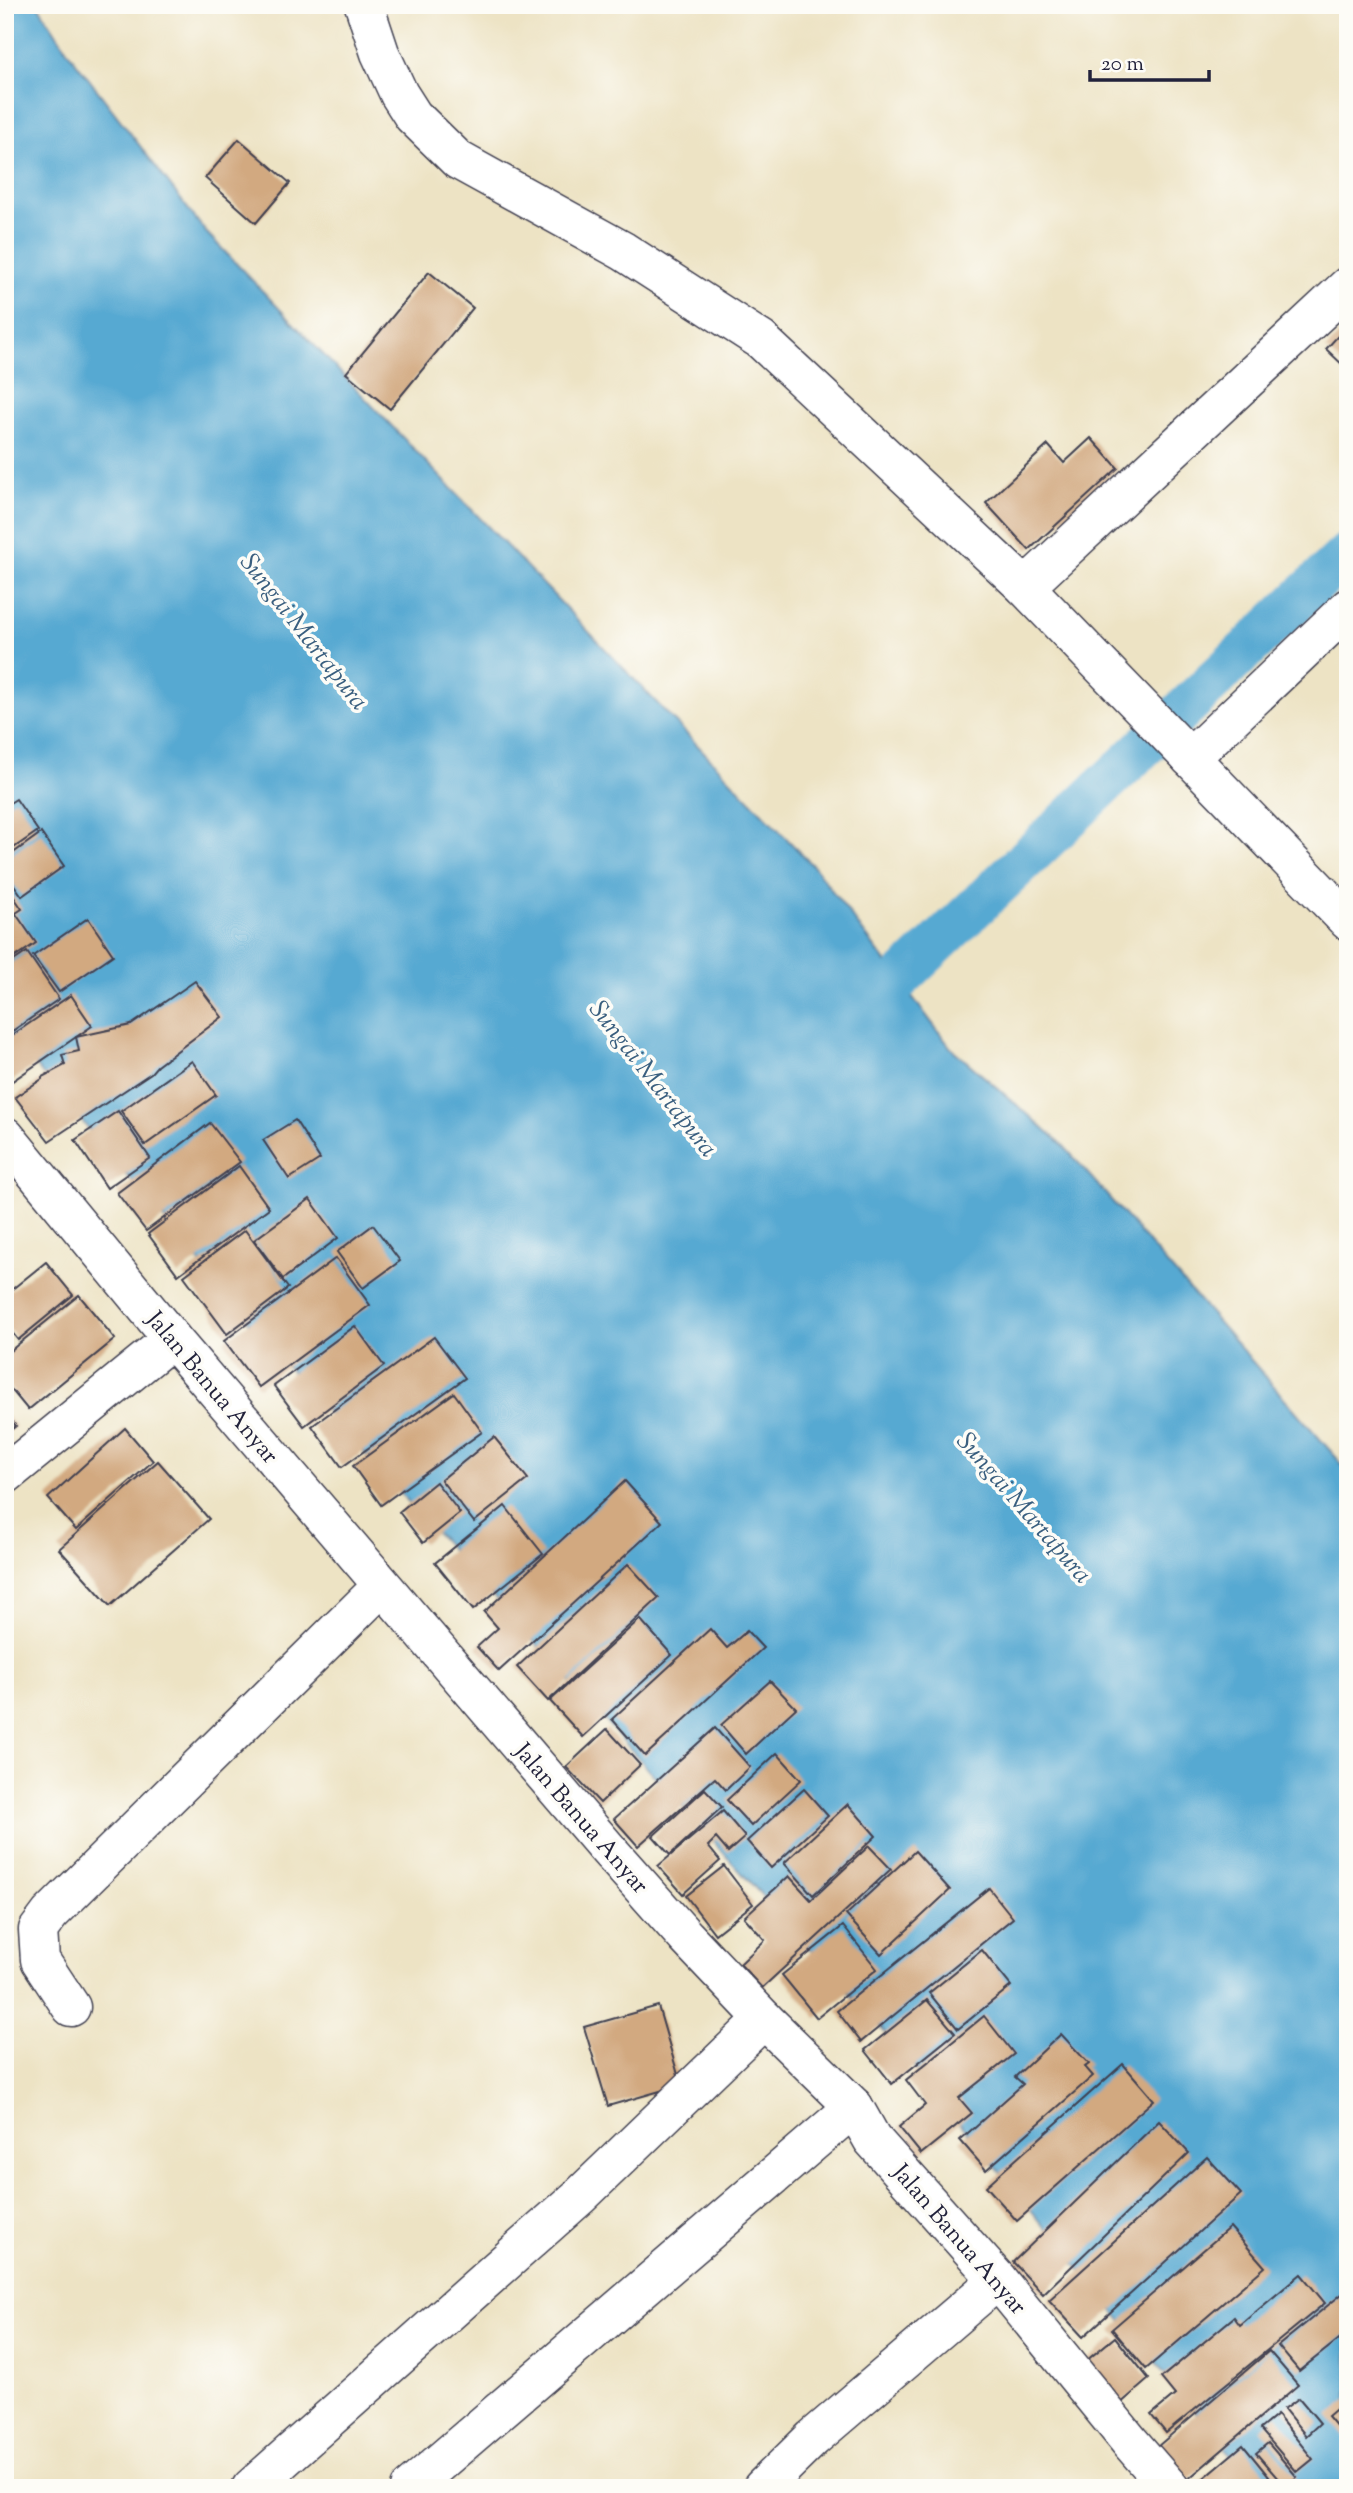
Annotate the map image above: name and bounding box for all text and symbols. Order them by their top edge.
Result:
scale bar [1090,38,1210,82]
text: 20 m [1101,50,1144,80]
water label: Sungai Martapura [230,546,376,719]
water label: Sungai Martapura [579,993,725,1166]
street label: Jalan Banua Anyar [136,1303,286,1472]
water label: Sungai Martapura [947,1425,1099,1593]
street label: Jalan Banua Anyar [504,1735,656,1902]
street label: Jalan Banua Anyar [882,2156,1034,2323]

